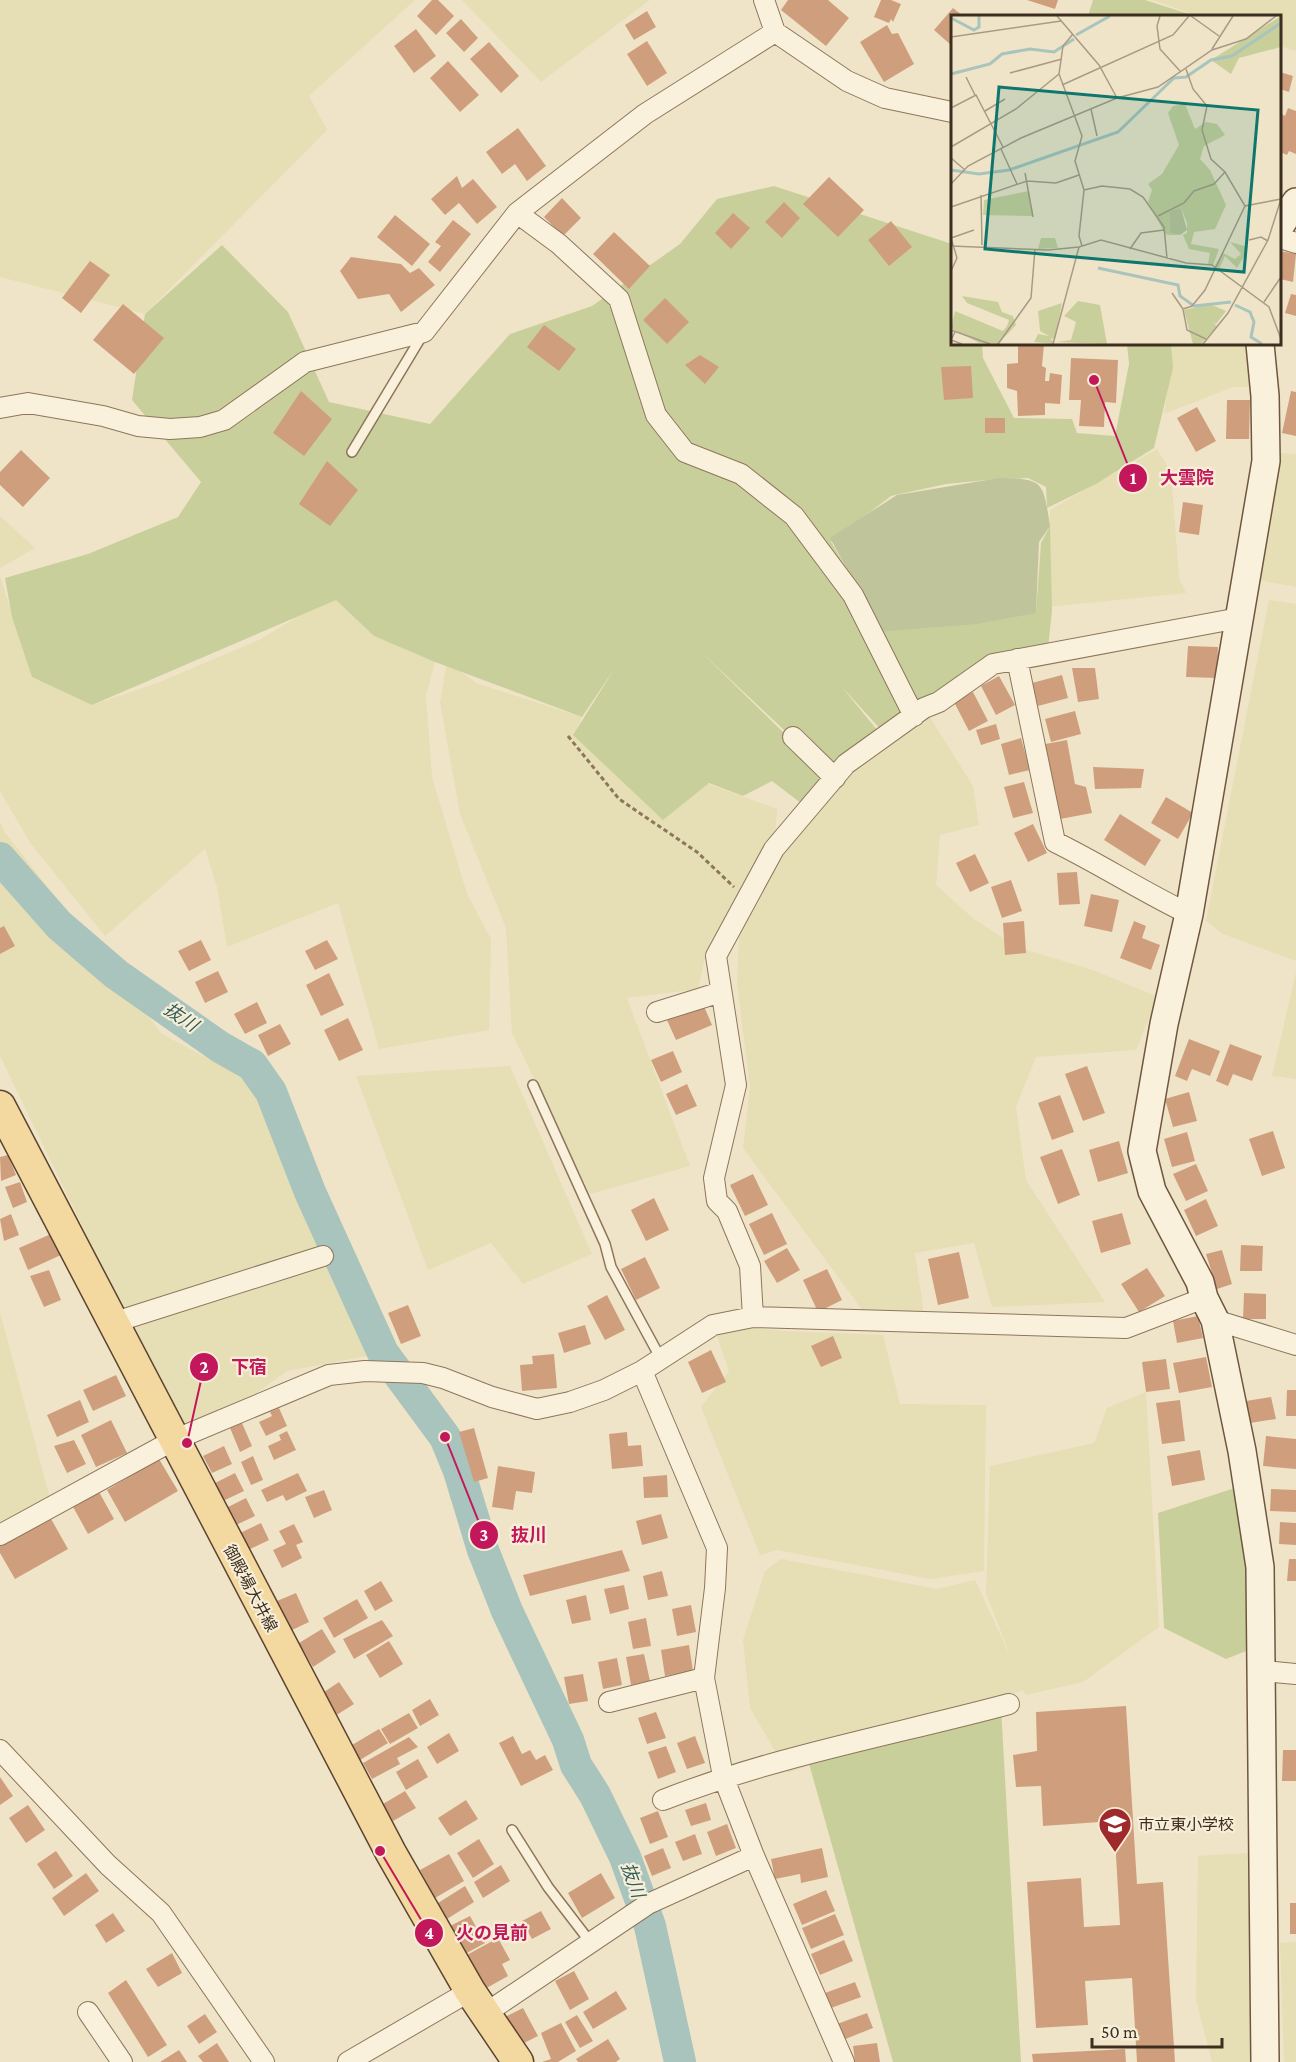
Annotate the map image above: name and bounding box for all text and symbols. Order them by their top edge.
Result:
inset map [951,15,1281,345]
callout: 大雲院 [1118,460,1226,496]
text: 1 [1130,468,1137,488]
text: 大雲院 [1160,468,1214,488]
water label: 抜川 [160,999,203,1036]
callout: 下宿 [189,1349,279,1385]
text: 2 [199,1357,209,1377]
text: 下宿 [231,1357,267,1377]
callout: 抜川 [469,1517,559,1553]
text: 3 [480,1525,488,1545]
text: 抜川 [511,1525,547,1545]
street label: 御殿場大井線 [221,1542,281,1635]
school or university icon: 市立東小学校 [1097,1806,1133,1853]
place label: 市立東小学校 [1138,1816,1234,1833]
water label: 抜川 [617,1860,649,1902]
callout: 火の見前 [414,1915,540,1951]
text: 4 [424,1923,434,1943]
text: 火の見前 [456,1923,528,1943]
scale bar [1092,2011,1222,2049]
text: 50 m [1101,2022,1138,2042]

